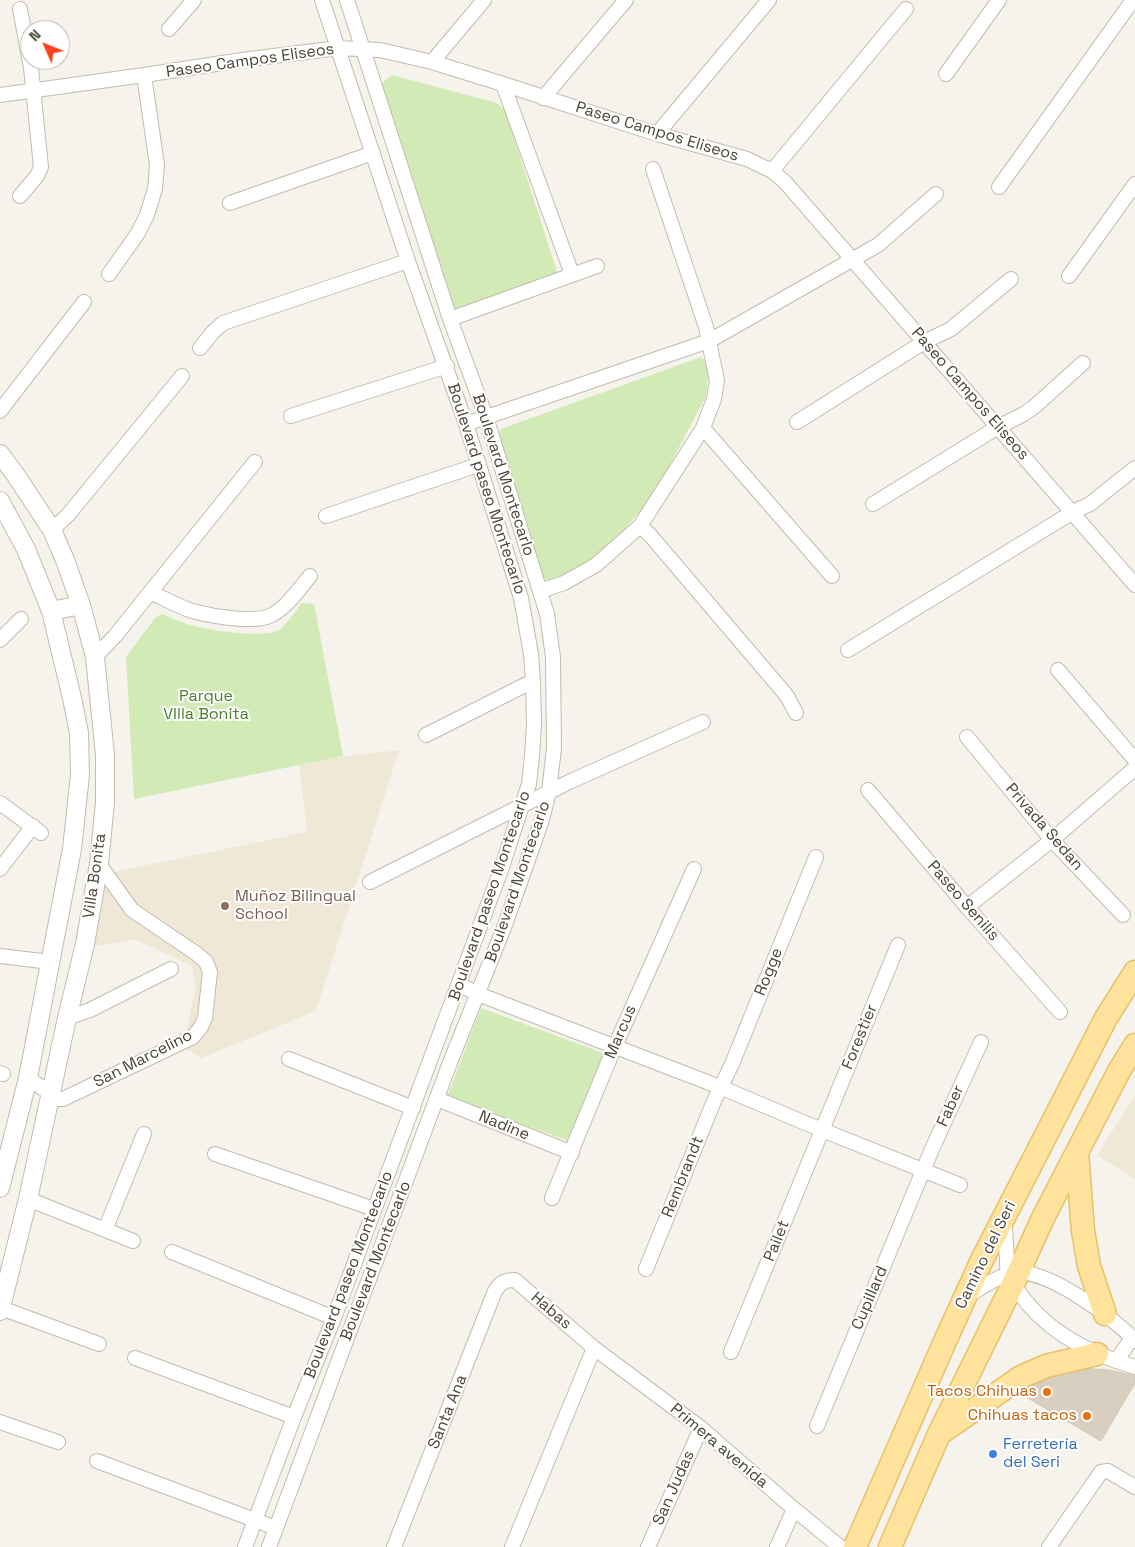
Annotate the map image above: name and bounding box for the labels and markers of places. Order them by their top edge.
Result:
place label: Muñoz Bilingual School [235,887,356,925]
marker: Muñoz Bilingual School [219,900,231,912]
place label: Tacos Chihuas [927,1382,1037,1402]
marker: Tacos Chihuas [1041,1386,1053,1398]
place label: Chihuas tacos [968,1406,1077,1426]
marker: Chihuas tacos [1081,1410,1093,1422]
place label: Ferretería del Seri [1003,1435,1078,1473]
marker: Ferretería del Seri [987,1448,999,1460]

